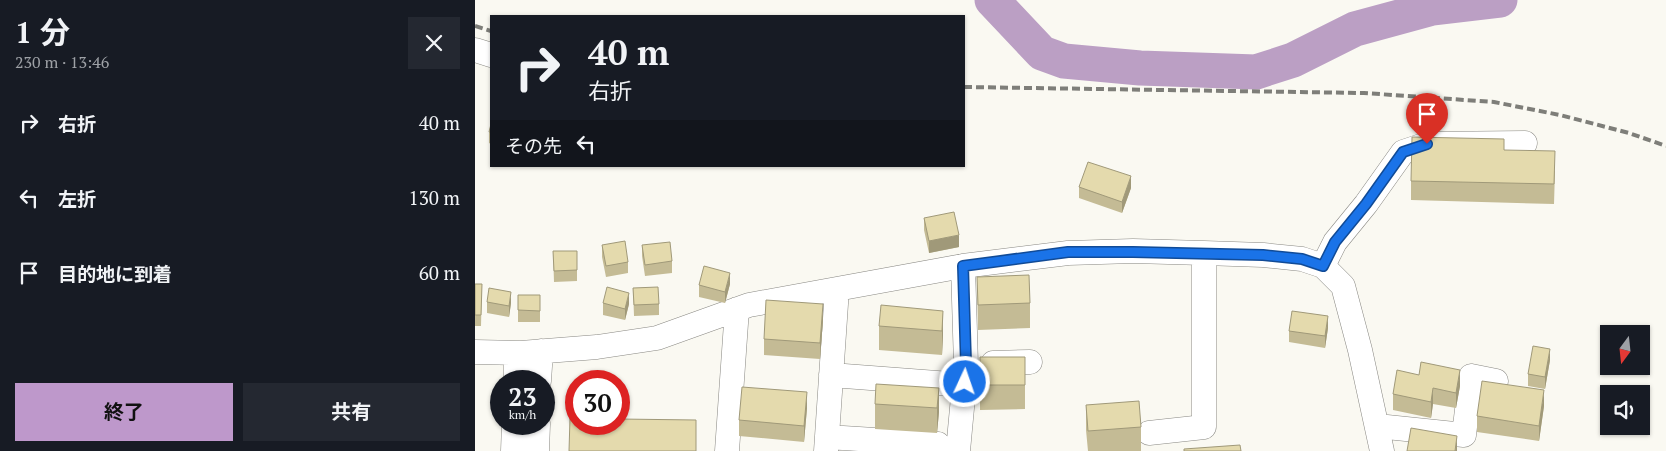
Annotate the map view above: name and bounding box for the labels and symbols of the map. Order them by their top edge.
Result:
pin [1406,93,1448,144]
north arrow [1600,325,1650,375]
position arrow [938,355,990,407]
speed limit sign: 30 [565,370,630,435]

